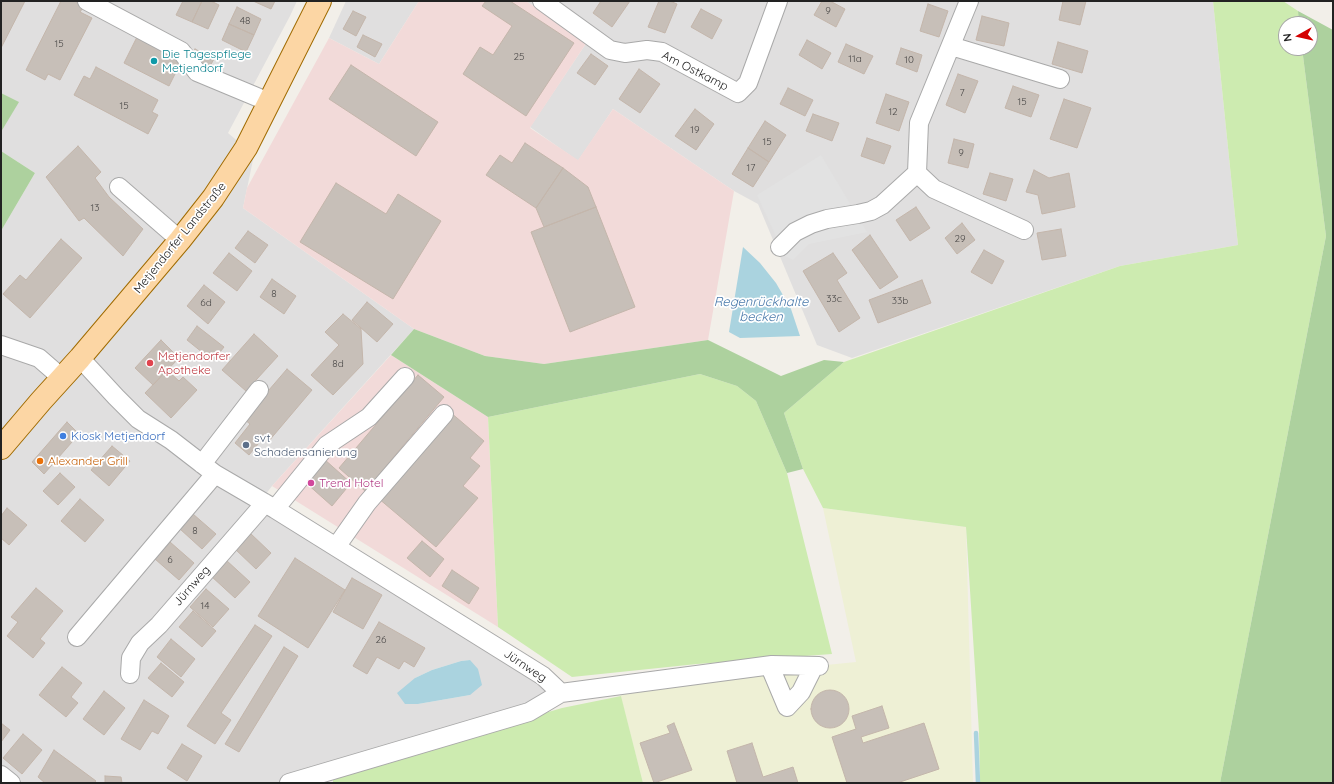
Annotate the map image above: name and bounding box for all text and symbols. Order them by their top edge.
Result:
house number: 9 [825,5,831,17]
house number: 48 [240,15,250,27]
north arrow [1278,16,1318,56]
text: N [1280,33,1295,43]
house number: 15 [54,38,64,50]
place label: Die Tagespflege Metjendorf [162,47,251,75]
street label: Am Ostkamp [659,48,731,94]
house number: 25 [514,51,524,63]
house number: 11a [848,53,862,65]
house number: 10 [904,54,914,66]
marker: Die Tagespflege Metjendorf [149,56,159,66]
house number: 7 [959,87,965,99]
house number: 15 [1017,96,1027,108]
house number: 15 [119,100,129,112]
house number: 12 [888,106,898,118]
house number: 19 [690,124,700,136]
house number: 15 [762,136,772,148]
house number: 9 [958,147,964,159]
house number: 17 [747,162,755,174]
street label: Metjendorfer Landstraße [131,180,229,296]
house number: 13 [91,202,99,214]
house number: 29 [954,233,966,245]
house number: 8 [271,288,277,300]
house number: 33c [826,293,842,305]
water label: Regenrückhalte becken [714,294,808,325]
house number: 33b [892,295,908,307]
house number: 6d [200,297,212,309]
place label: Metjendorfer Apotheke [158,349,230,377]
marker: Metjendorfer Apotheke [145,358,155,368]
house number: 8d [332,358,344,370]
place label: Kiosk Metjendorf [71,429,165,443]
marker: Kiosk Metjendorf [58,431,68,441]
place label: svt Schadensanierung [254,431,357,459]
marker: svt Schadensanierung [241,440,251,450]
place label: Alexander Grill [48,454,128,468]
marker: Alexander Grill [35,456,45,466]
place label: Trend Hotel [319,476,384,490]
marker: Trend Hotel [306,478,316,488]
house number: 8 [192,525,198,537]
house number: 6 [167,554,173,566]
street label: Jürnweg [171,563,213,609]
house number: 14 [201,600,209,612]
house number: 26 [376,634,386,646]
street label: Jürnweg [501,646,549,686]

